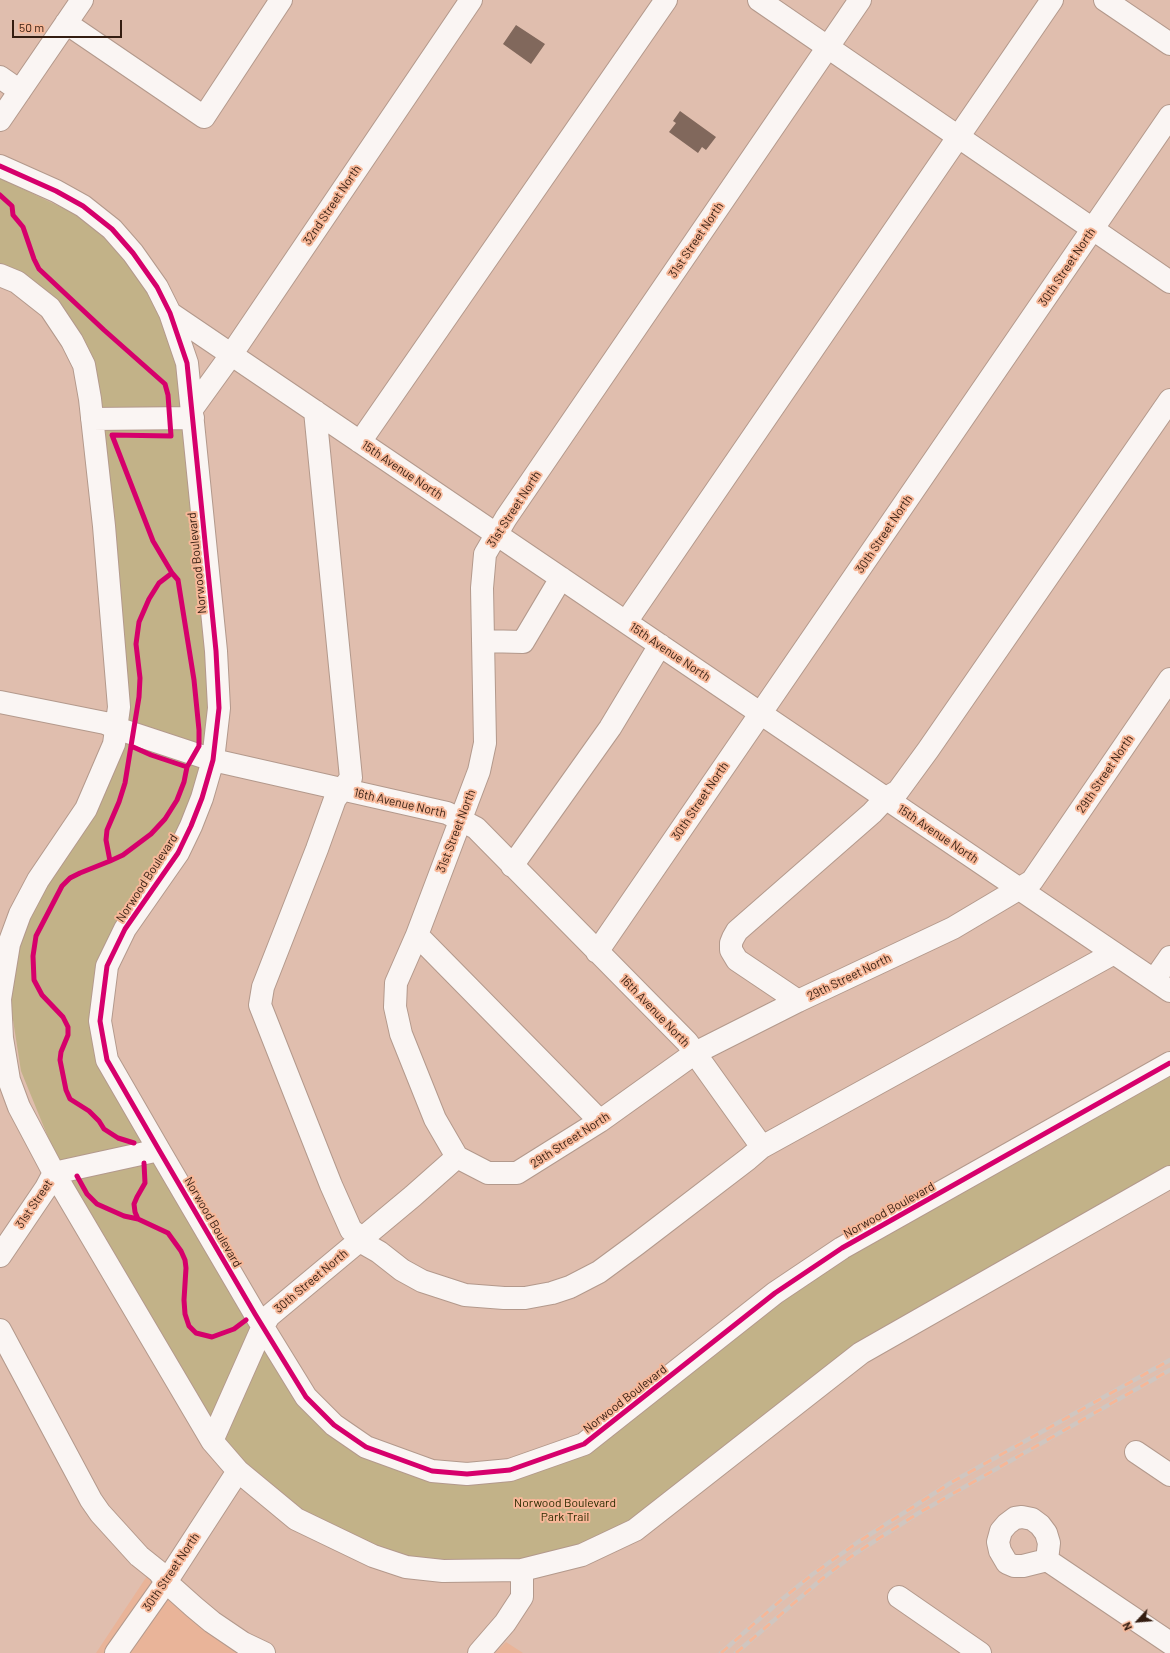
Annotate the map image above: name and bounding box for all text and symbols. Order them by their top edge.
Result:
scale bar [14,12,124,38]
text: 50 m [19,20,44,34]
street label: 32nd Street North [300,162,364,248]
street label: 31st Street North [665,199,727,281]
street label: 30th Street North [1035,225,1099,309]
street label: 15th Avenue North [359,438,445,502]
street label: 31st Street North [484,468,544,550]
street label: 30th Street North [852,492,916,576]
street label: Norwood Boulevard [185,512,209,614]
street label: 15th Avenue North [627,620,713,684]
street label: 29th Street North [1074,732,1136,816]
street label: 30th Street North [668,759,732,843]
street label: 16th Avenue North [352,785,448,821]
street label: 31st Street North [434,787,478,875]
street label: 15th Avenue North [895,802,981,866]
street label: Norwood Boulevard [113,831,181,925]
street label: 29th Street North [805,951,893,1003]
street label: 16th Avenue North [617,972,693,1050]
street label: 29th Street North [528,1109,612,1171]
street label: Norwood Boulevard [181,1174,245,1270]
street label: 31st Street [12,1177,56,1231]
street label: Norwood Boulevard [841,1179,937,1241]
street label: 30th Street North [271,1246,351,1316]
street label: Norwood Boulevard [580,1362,670,1436]
park label: Norwood Boulevard Park Trail [514,1496,616,1524]
street label: 30th Street North [139,1530,203,1614]
north arrow [1118,1601,1158,1641]
text: N [1119,1620,1134,1633]

